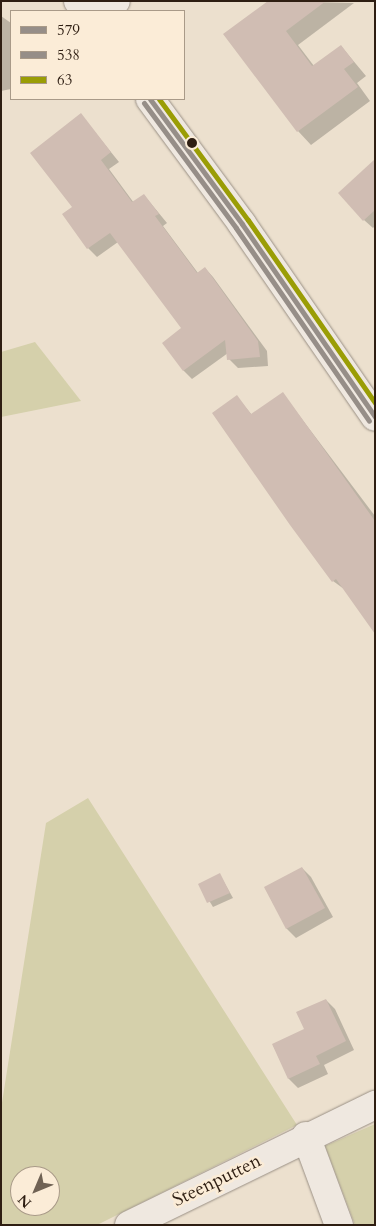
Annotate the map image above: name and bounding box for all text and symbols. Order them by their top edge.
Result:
legend [10,10,185,100]
text: 579 [57,20,80,40]
text: 538 [57,45,80,65]
text: 63 [57,70,72,90]
unlabelled marker [187,138,197,148]
street label: Steenputten [169,1150,265,1212]
north arrow [10,1166,60,1216]
text: N [14,1190,36,1212]

